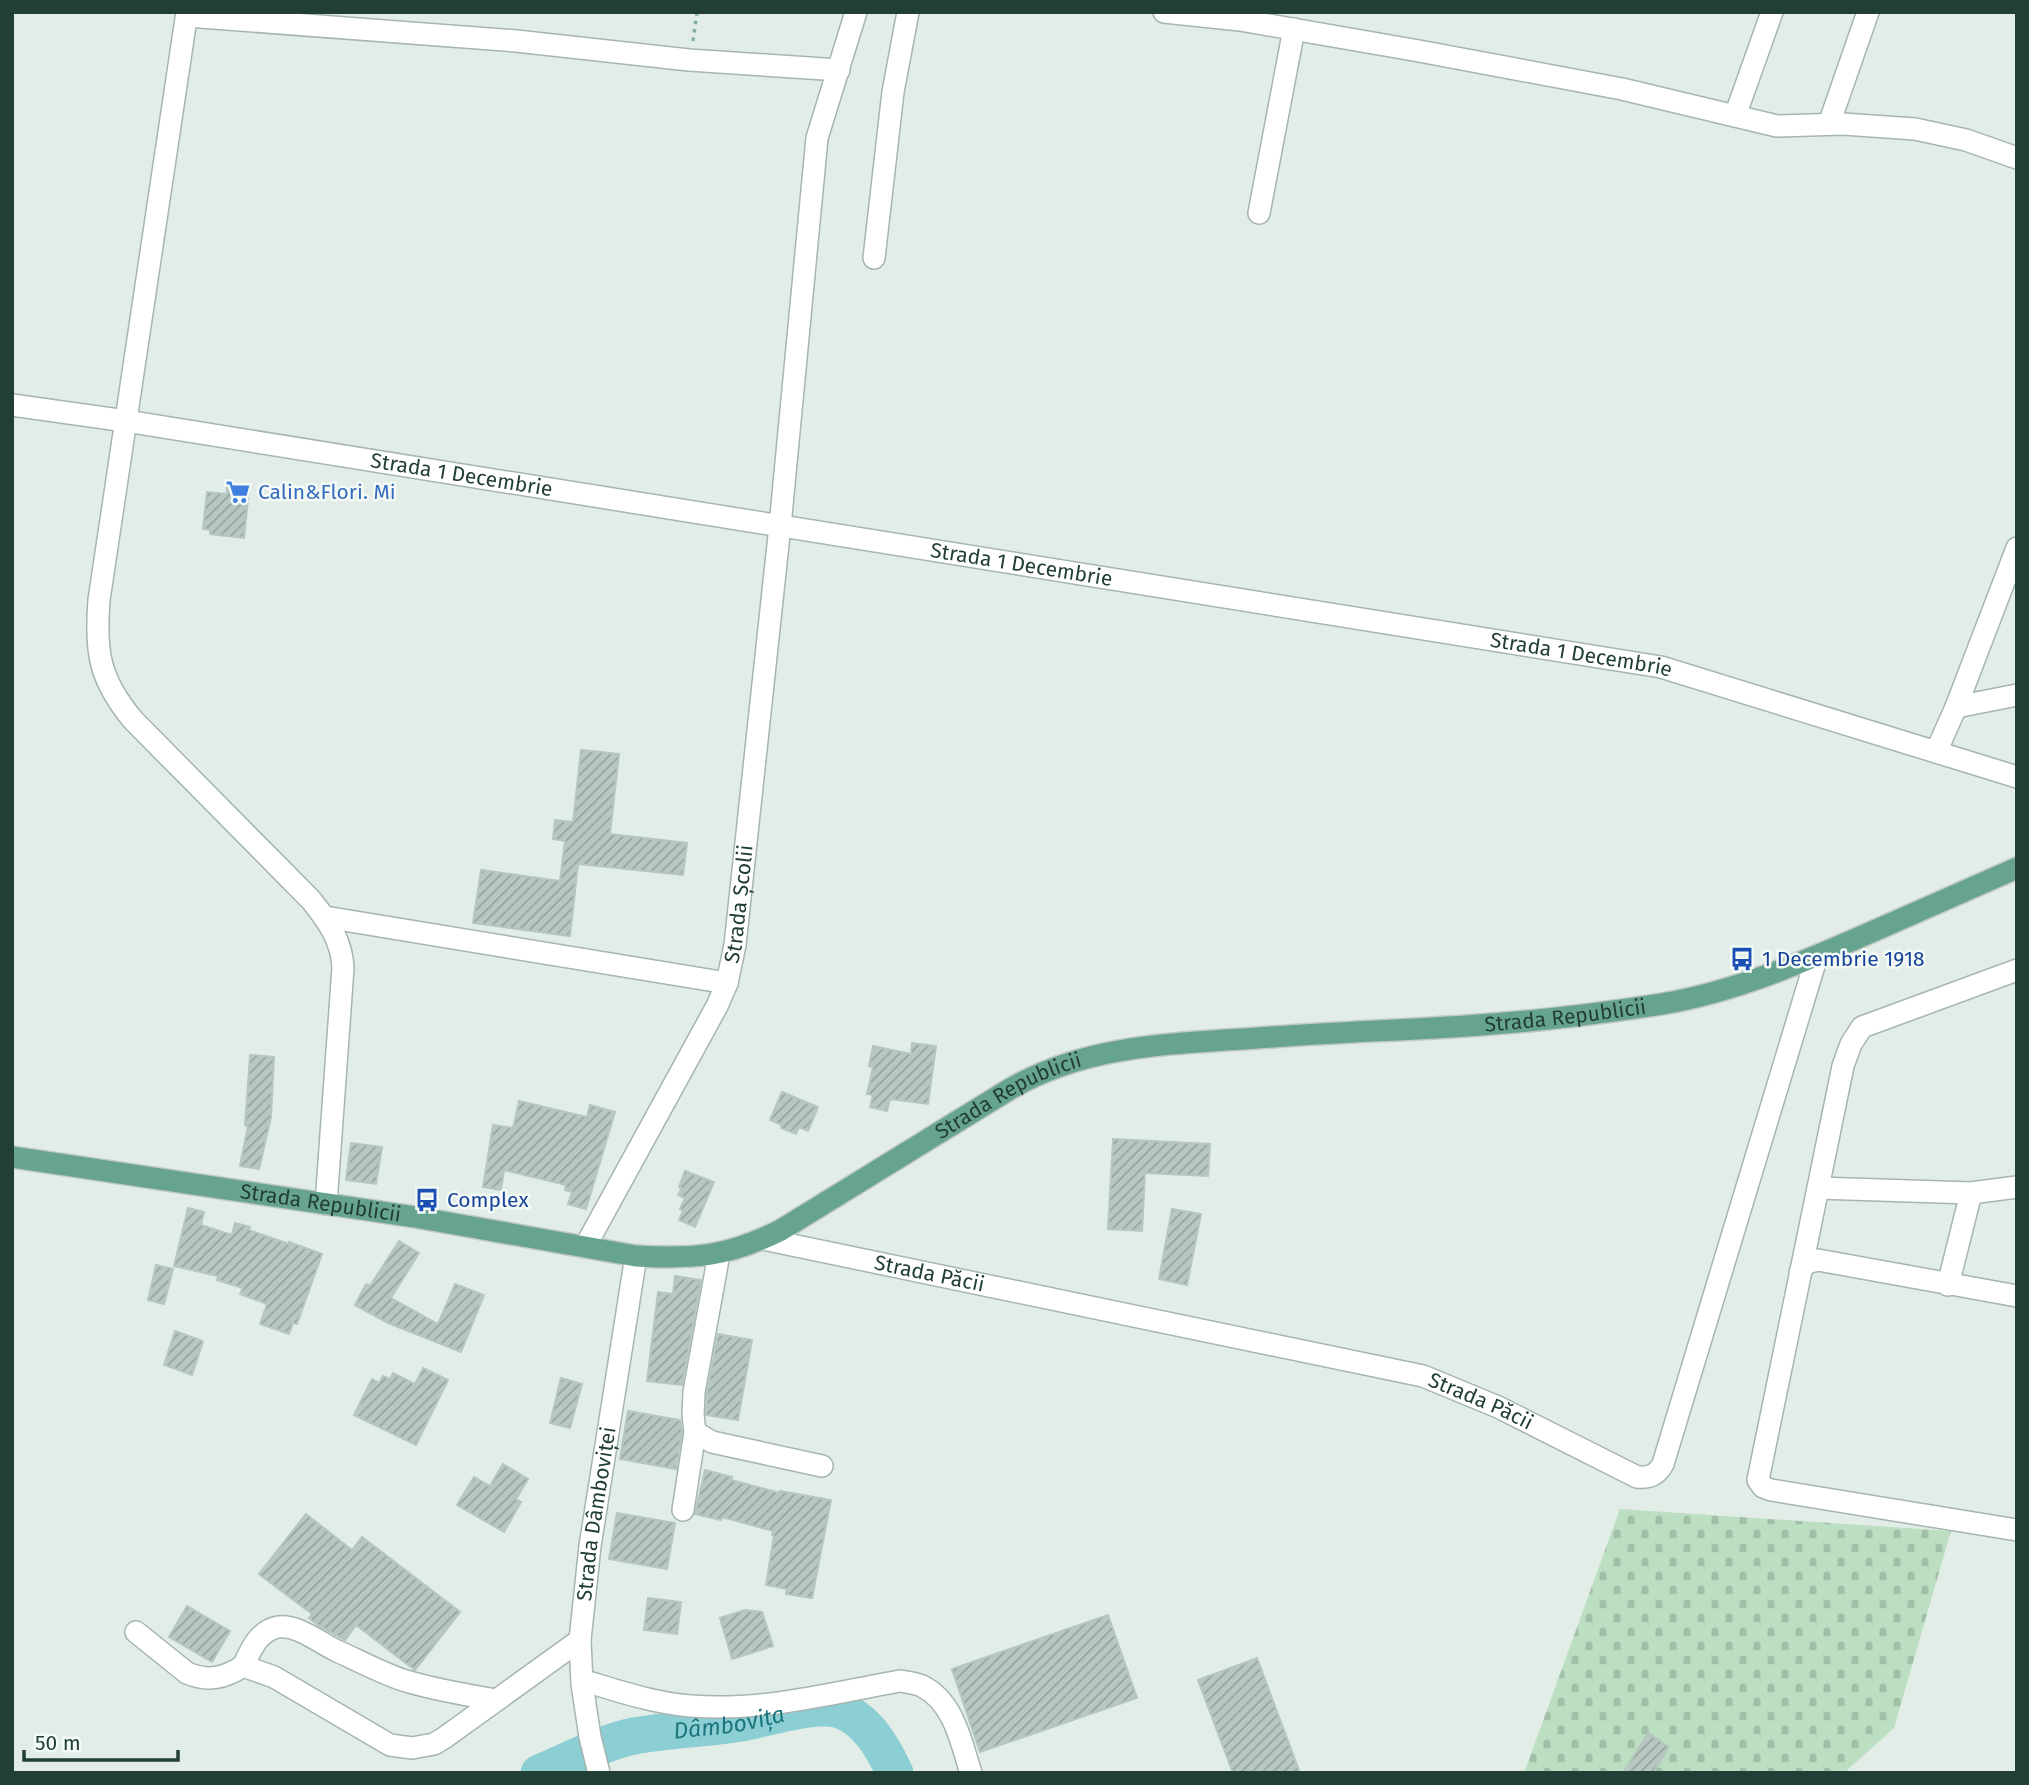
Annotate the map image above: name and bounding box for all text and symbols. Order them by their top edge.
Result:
street label: Strada 1 Decembrie [369,447,555,502]
supermarket icon: Calin&Flori. Mi [224,478,252,506]
place label: Calin&Flori. Mi [258,479,396,505]
street label: Strada 1 Decembrie [928,537,1114,592]
street label: Strada 1 Decembrie [1488,627,1676,683]
street label: Strada Școlii [719,843,759,965]
bus stop icon: 1 Decembrie 1918 [1728,945,1756,973]
place label: 1 Decembrie 1918 [1762,946,1925,972]
street label: Strada Republicii [1483,994,1648,1038]
street label: Strada Republicii [930,1047,1084,1145]
street label: Strada Republicii [238,1178,403,1228]
bus stop icon: Complex [413,1186,441,1214]
place label: Complex [447,1187,529,1213]
street label: Strada Păcii [872,1249,987,1298]
street label: Strada Păcii [1425,1367,1538,1436]
street label: Strada Dâmboviței [571,1425,622,1602]
water label: Dâmbovița [672,1700,787,1745]
scale bar [24,1718,178,1762]
text: 50 m [35,1730,81,1756]

